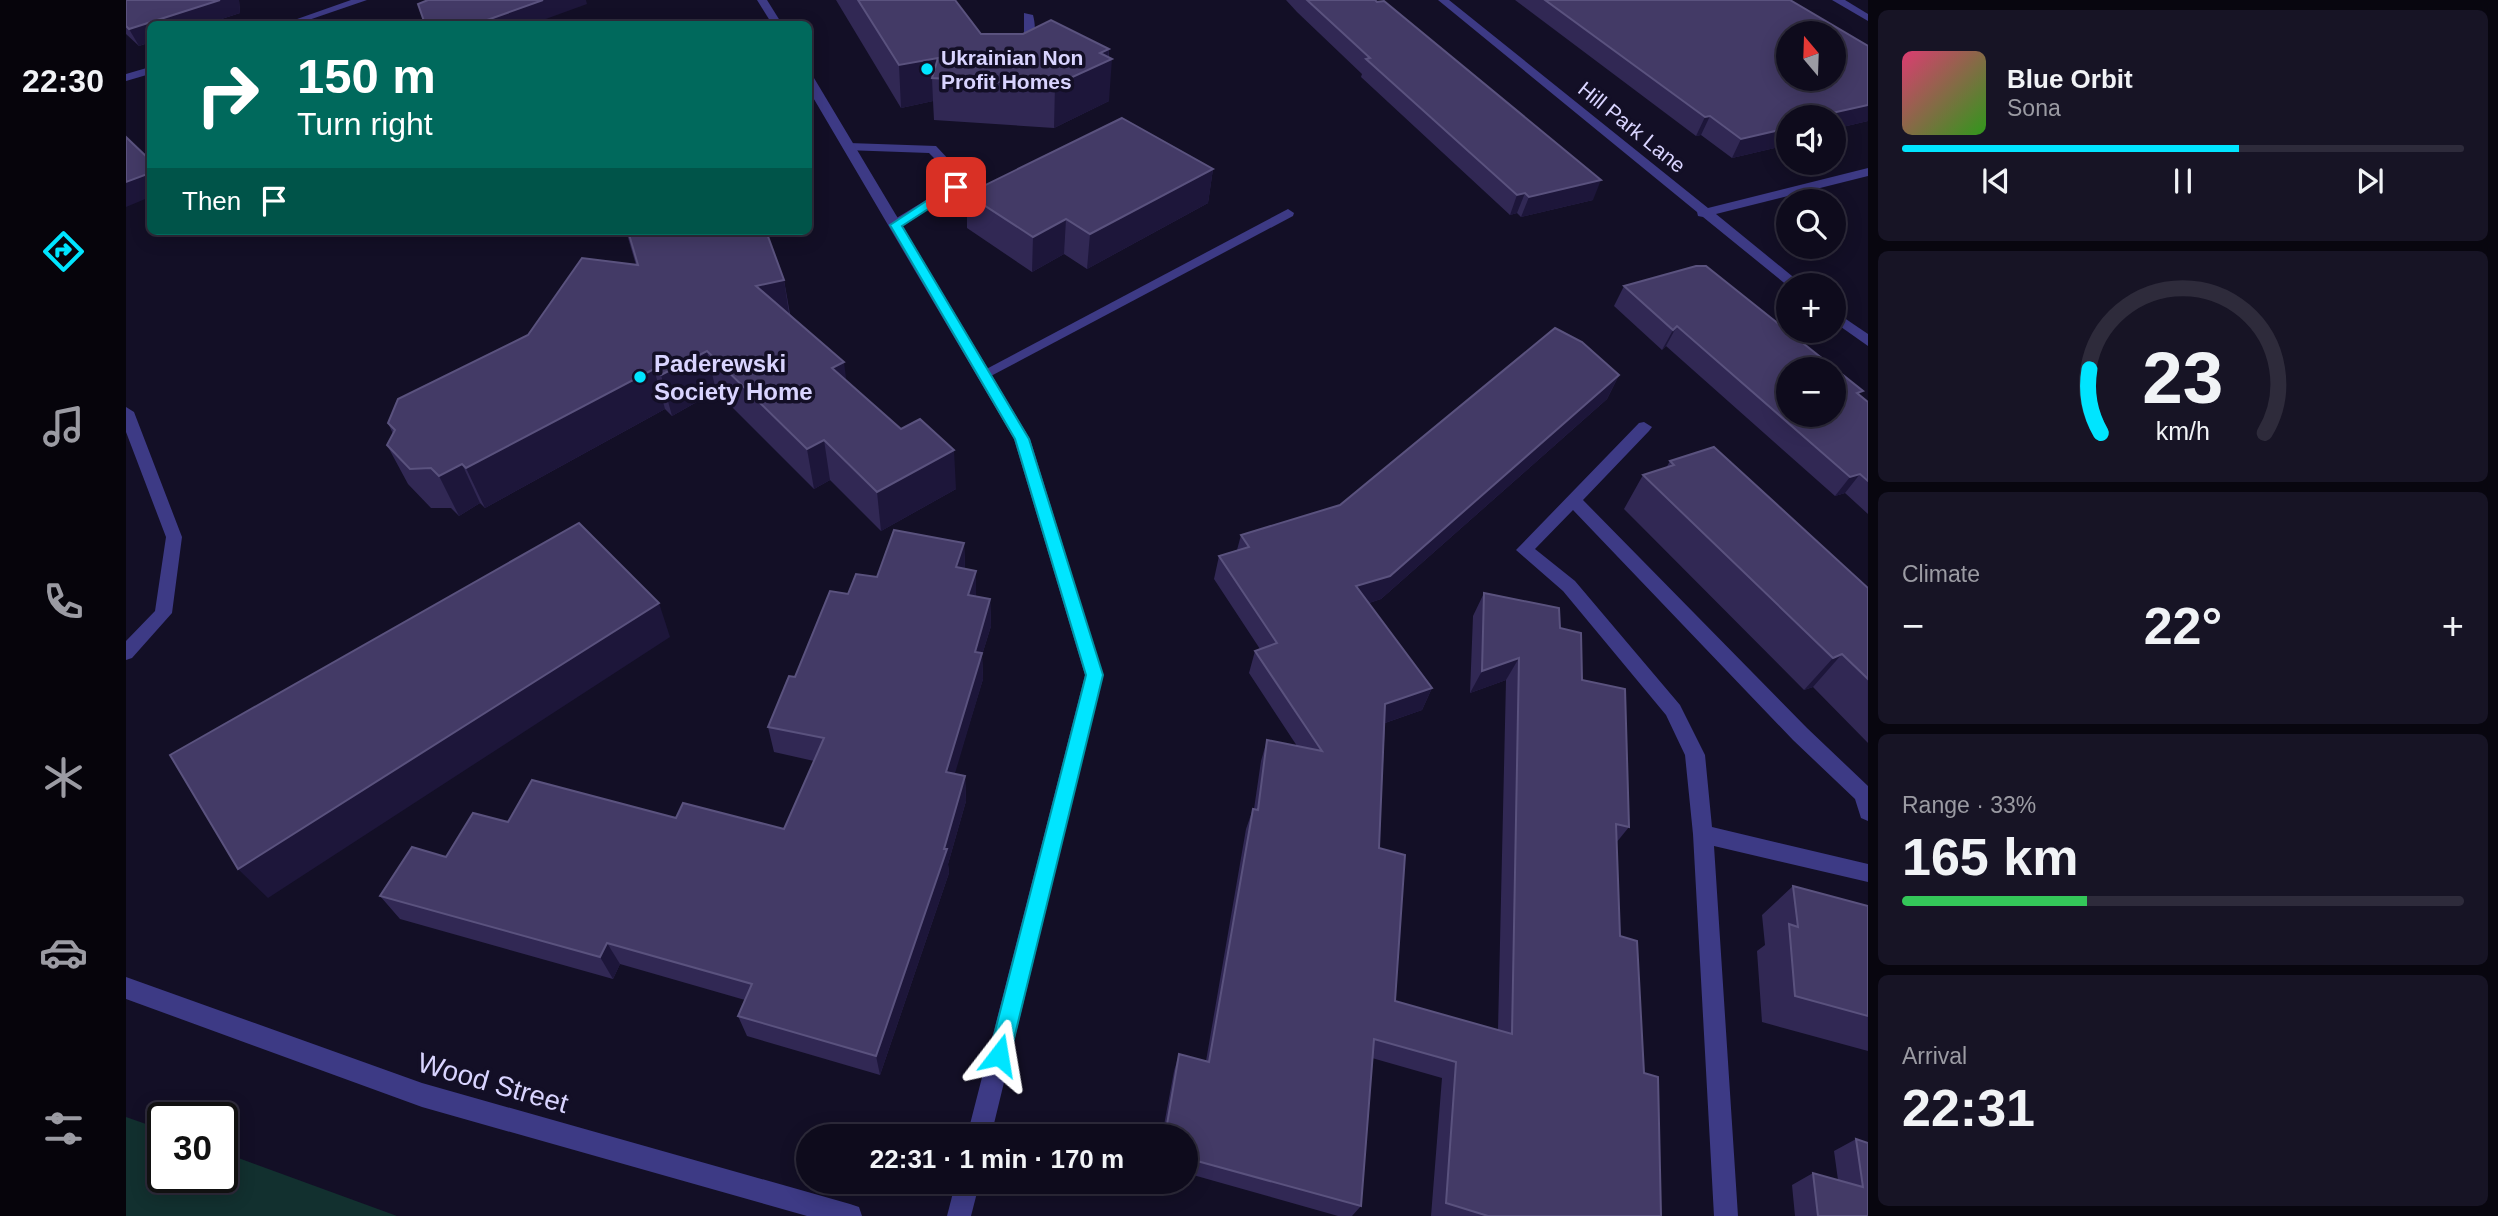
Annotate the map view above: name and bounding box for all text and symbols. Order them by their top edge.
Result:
north arrow [1776,21,1846,91]
map controls [1776,21,1846,427]
place label: Ukrainian Non Profit Homes [941,46,1083,93]
icon: right [182,49,273,140]
text: 150 m [297,49,436,103]
marker: Ukrainian Non Profit Homes [919,61,935,77]
text: 22:30 [22,63,104,99]
text: Blue Orbit [2007,64,2133,94]
street label: Hill Park Lane [1574,77,1690,177]
text: Sona [2007,95,2061,121]
button: sound [1776,105,1846,175]
text: Turn right [297,106,433,142]
pin [926,157,986,217]
icon: previous [1977,162,2015,200]
icon: pause [2164,162,2202,200]
icon: next [2351,162,2389,200]
icon: arrive [937,168,975,206]
icon: arrive [255,182,293,220]
text: Then [182,186,241,216]
button: search [1776,189,1846,259]
icon: directions [39,227,88,276]
button: + [1776,273,1846,343]
text: 23 [2143,337,2223,418]
place label: Paderewski Society Home [654,350,813,405]
button: − [1776,357,1846,427]
marker: Paderewski Society Home [632,369,648,385]
icon: music [39,402,88,451]
text: km/h [2156,417,2210,445]
text: Climate [1902,561,1980,587]
icon: phone [39,577,88,626]
text: 22° [2144,597,2222,655]
text: − [1902,605,1924,647]
text: + [2442,605,2464,647]
icon: climate [39,753,88,802]
text: Range · 33% [1902,792,2036,818]
text: 165 km [1902,828,2078,886]
icon: car [39,928,88,977]
position arrow [962,1018,1036,1092]
text: Arrival [1902,1043,1967,1069]
street label: Wood Street [414,1047,572,1119]
text: 22:31 [1902,1079,2035,1137]
speed limit sign: 30 [147,1102,238,1193]
icon: filters [39,1104,88,1153]
text: 22:31 · 1 min · 170 m [870,1144,1124,1174]

